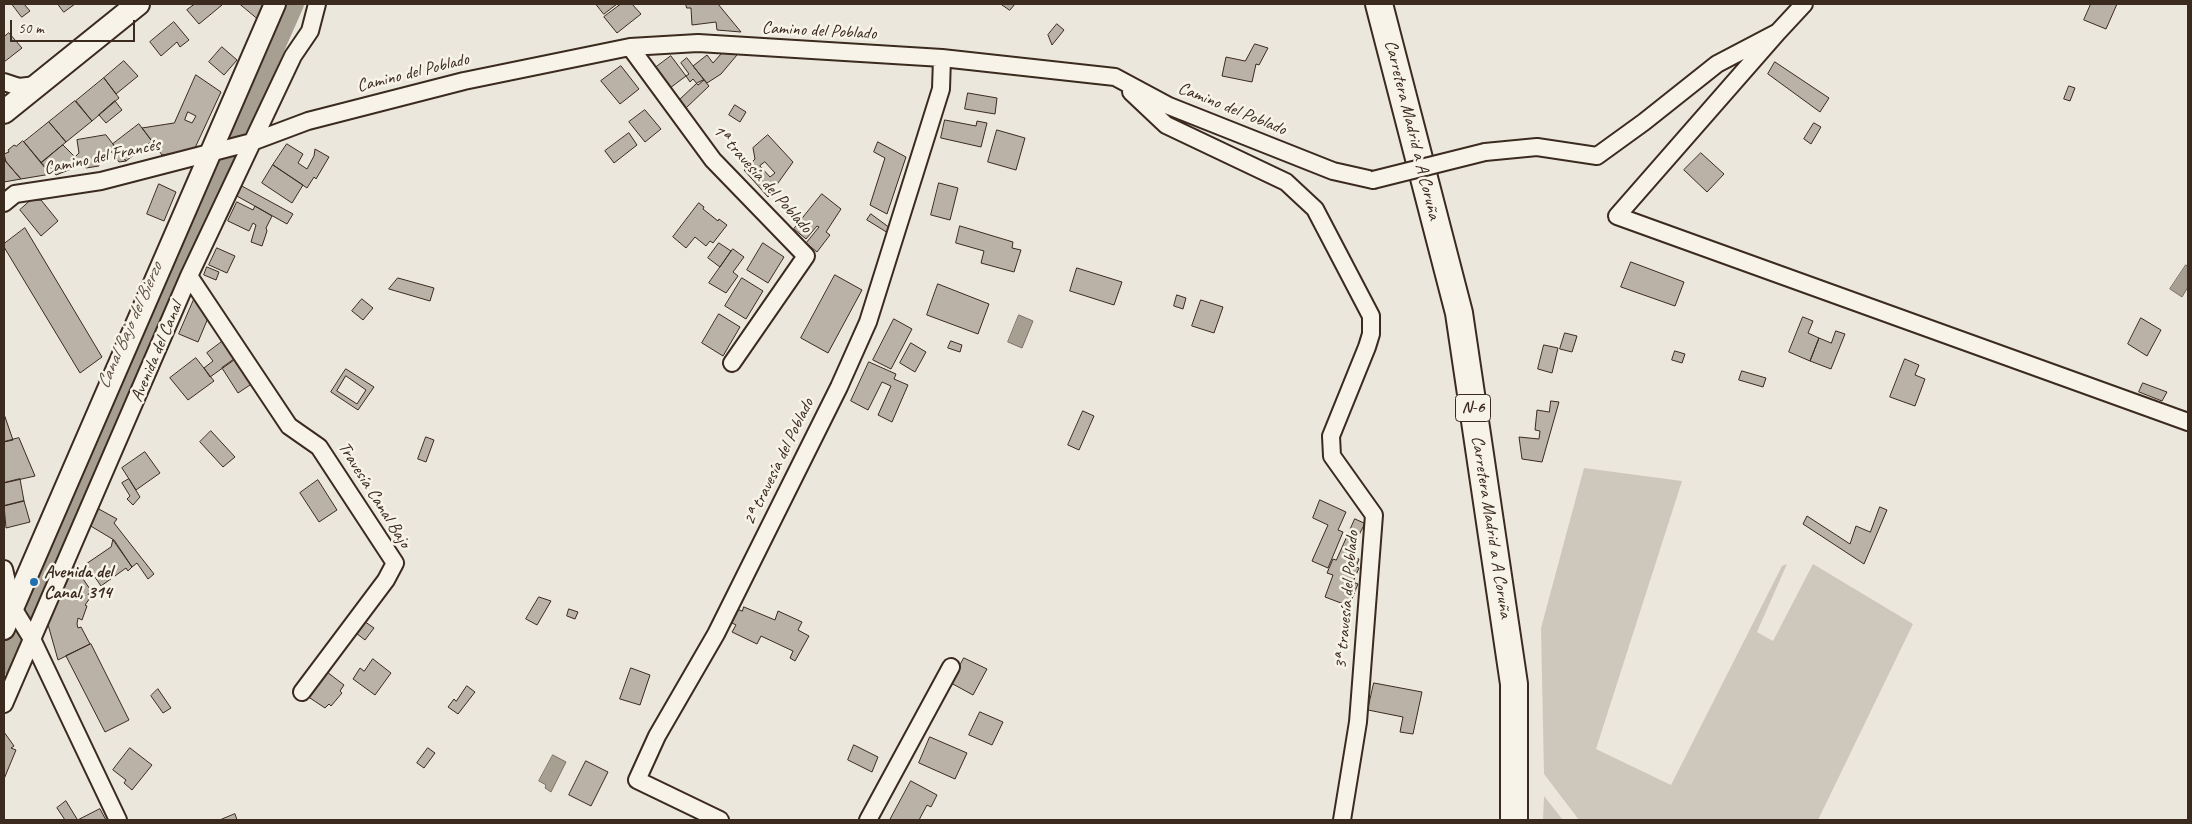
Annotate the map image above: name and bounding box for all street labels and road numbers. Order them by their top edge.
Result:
street label: Camino del Poblado [761,17,877,45]
street label: Carretera Madrid a A Coruña [1379,38,1445,222]
street label: Camino del Poblado [355,49,471,97]
street label: Camino del Poblado [1175,78,1289,140]
street label: 1ª travesía del Poblado [708,120,816,238]
street label: Camino del Francés [42,134,162,180]
street label: Avenida del Canal [126,299,188,405]
road number: N-6 [1456,394,1490,422]
street label: 2ª travesía del Poblado [739,395,819,529]
street label: Carretera Madrid a A Coruña [1466,434,1516,620]
street label: Travesía Canal Bajo [333,438,415,552]
street label: 3ª travesía del Poblado [1330,530,1364,670]

